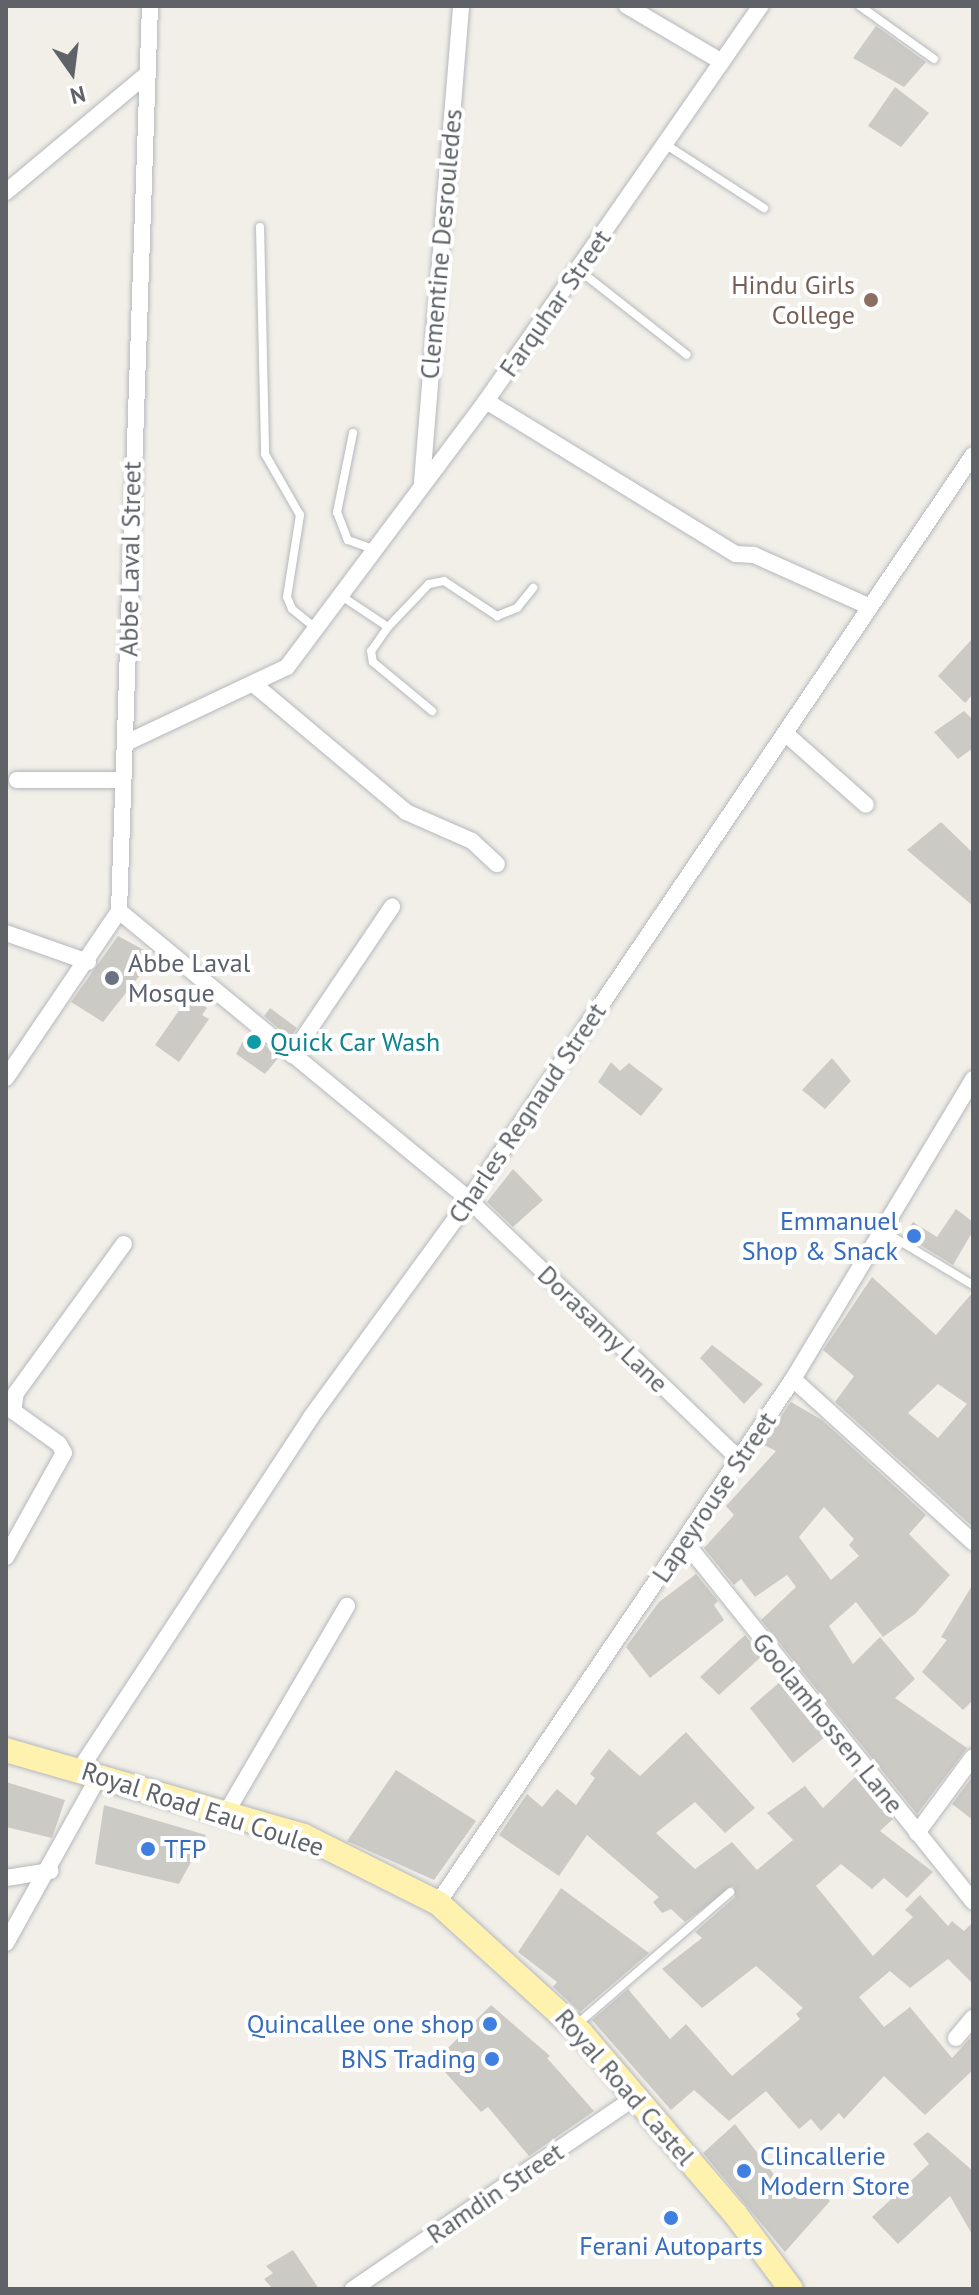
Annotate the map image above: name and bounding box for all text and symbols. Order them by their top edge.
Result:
north arrow [32,32,112,112]
text: N [67,80,88,111]
street label: Clementine Desrouledes [414,108,468,380]
street label: Farquhar Street [493,223,617,383]
place label: Hindu Girls College [731,269,855,330]
marker: Hindu Girls College [862,291,880,309]
street label: Abbe Laval Street [113,461,147,657]
place label: Abbe Laval Mosque [128,947,250,1008]
marker: Abbe Laval Mosque [103,969,121,987]
street label: Charles Regnaud Street [442,997,612,1229]
place label: Quick Car Wash [270,1026,441,1058]
marker: Quick Car Wash [245,1033,263,1051]
place label: Emmanuel Shop & Snack [742,1205,898,1266]
marker: Emmanuel Shop & Snack [905,1227,923,1245]
street label: Dorasamy Lane [531,1259,675,1399]
street label: Lapeyrouse Street [645,1406,783,1588]
street label: Goolamhossen Lane [746,1627,910,1819]
street label: Royal Road Eau Coulee [78,1755,328,1863]
place label: TFP [164,1833,206,1865]
marker: TFP [139,1840,157,1858]
street label: Royal Road Castel [549,2002,701,2172]
place label: Quincallee one shop [247,2008,474,2040]
marker: Quincallee one shop [481,2015,499,2033]
place label: BNS Trading [340,2043,476,2075]
marker: BNS Trading [483,2050,501,2068]
street label: Ramdin Street [421,2136,569,2250]
place label: Clincallerie Modern Store [760,2140,910,2202]
marker: Clincallerie Modern Store [735,2162,753,2180]
marker: Ferani Autoparts [662,2209,680,2227]
place label: Ferani Autoparts [579,2230,763,2262]

